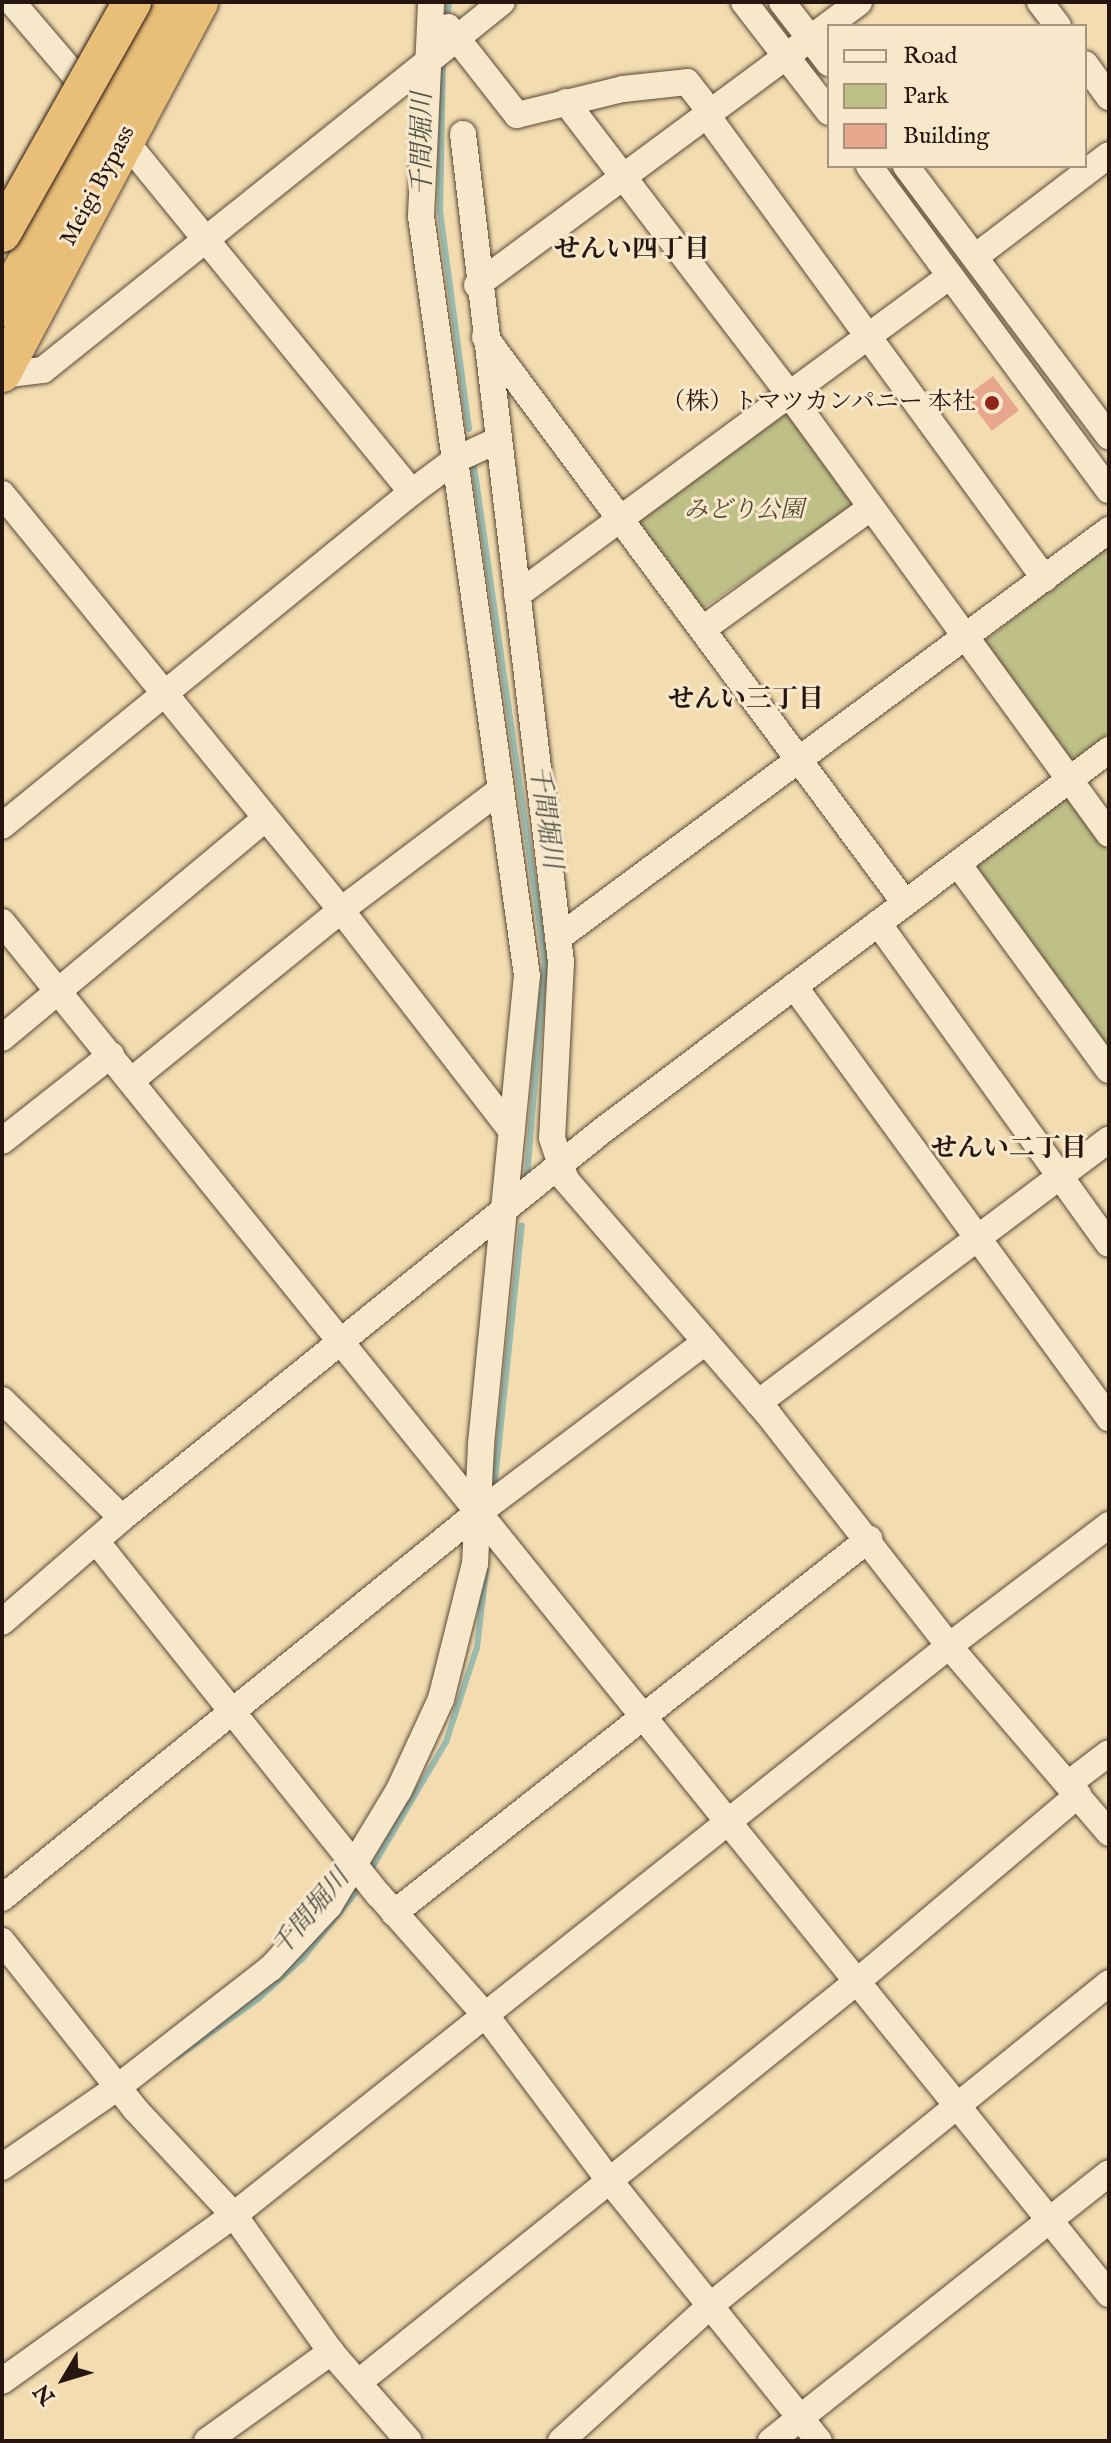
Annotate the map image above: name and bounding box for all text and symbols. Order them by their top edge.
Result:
legend [827,24,1087,168]
text: Road [903,41,957,72]
text: Park [903,81,949,112]
water label: 千間堀川 [407,92,439,196]
street label: Meigi Bypass [54,121,142,251]
text: Building [903,121,989,152]
district label: せんい四丁目 [554,234,710,266]
place label: （株）トマツカンパニー 本社 [659,389,976,417]
marker: （株）トマツカンパニー 本社 [983,394,1001,412]
park label: みどり公園 [684,497,804,525]
district label: せんい三丁目 [668,684,824,716]
water label: 千間堀川 [522,763,568,871]
district label: せんい二丁目 [931,1133,1087,1165]
water label: 千間堀川 [266,1863,356,1963]
north arrow [24,2339,104,2419]
text: N [28,2378,62,2410]

